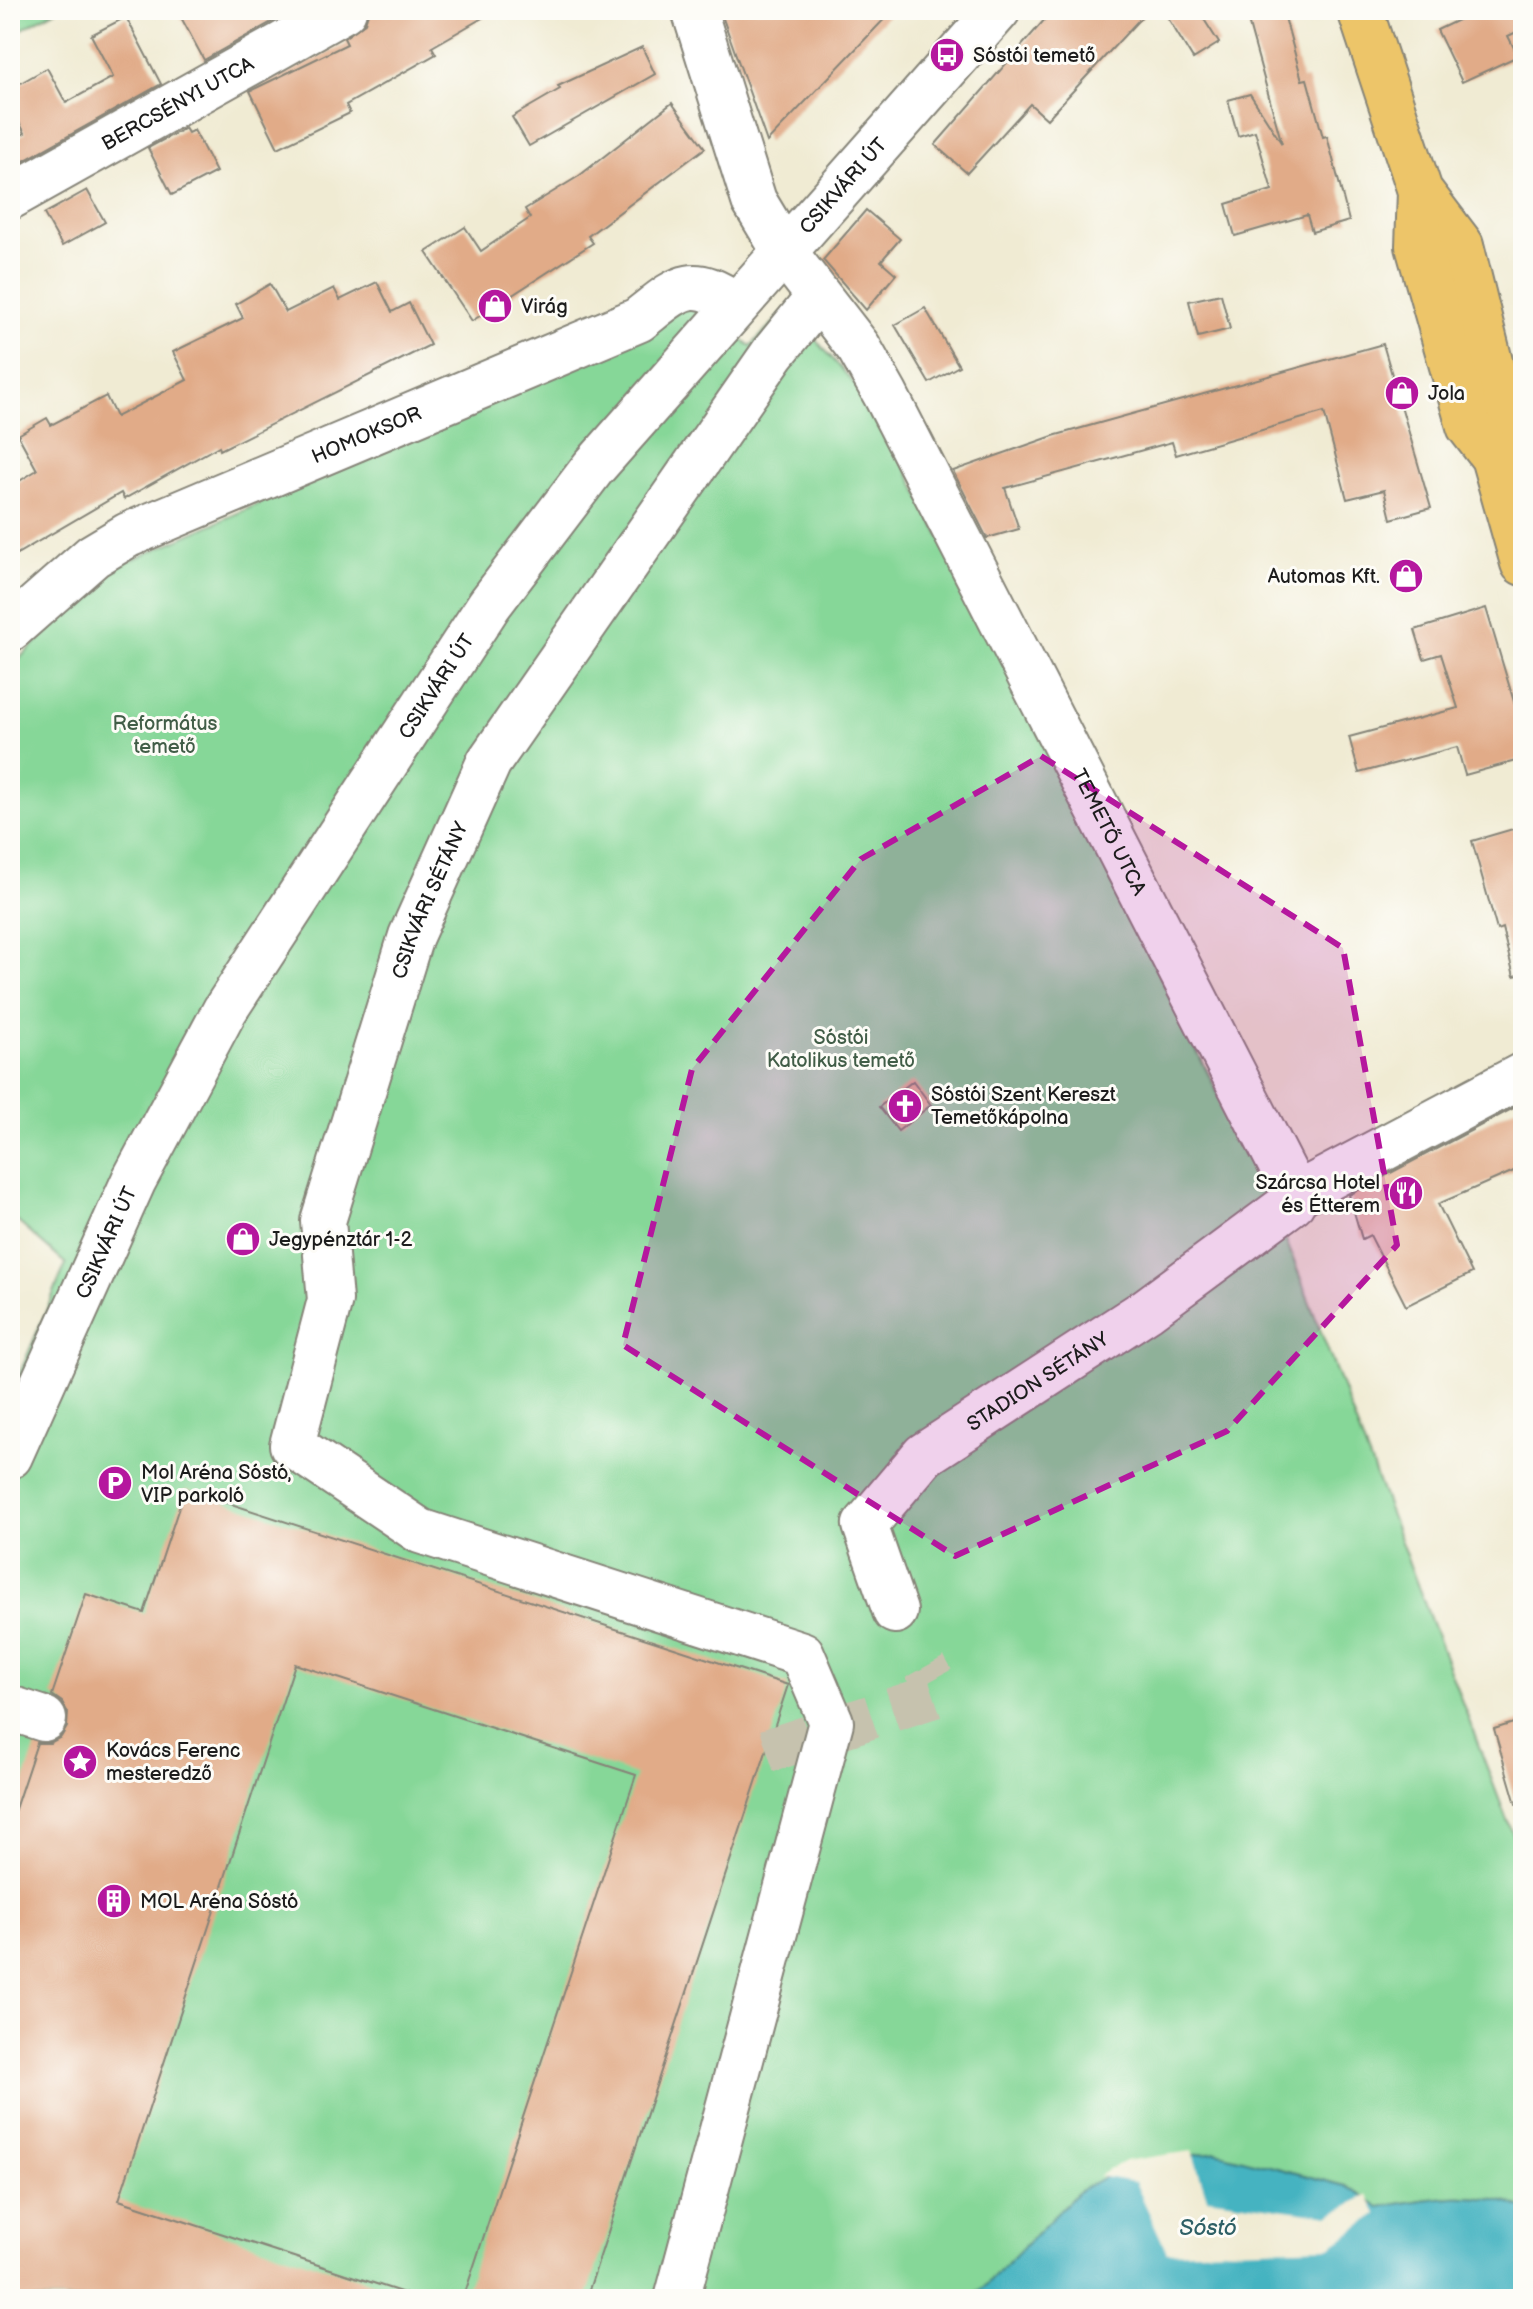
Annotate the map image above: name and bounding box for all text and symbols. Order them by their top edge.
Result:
bus stop icon: Sóstói temető [928,36,966,74]
place label: Sóstói temető [973,44,1096,68]
street label: BERCSÉNYI UTCA [98,52,259,156]
street label: CSIKVÁRI ÚT [795,133,892,239]
shop icon: Virág [476,287,514,325]
place label: Virág [521,295,568,319]
shop icon: Jola [1383,374,1421,412]
place label: Jola [1428,382,1465,406]
street label: HOMOKSOR [308,402,425,469]
shop icon: Automas Kft. [1387,557,1425,595]
place label: Automas Kft. [1268,565,1380,589]
street label: CSIKVÁRI ÚT [394,630,480,744]
park label: Református temető [112,712,218,759]
street label: TEMETŐ UTCA [1066,765,1151,900]
street label: CSIKVÁRI SÉTÁNY [387,818,474,982]
park label: Sóstói Katolikus temető [767,1026,915,1073]
place label: Sóstói Szent Kereszt Temetőkápolna [931,1083,1116,1130]
church icon: Sóstói Szent Kereszt Temetőkápolna [886,1087,924,1125]
place label: Szárcsa Hotel és Étterem [1256,1171,1380,1218]
restaurant icon: Szárcsa Hotel és Étterem [1387,1174,1425,1212]
street label: CSIKVÁRI ÚT [71,1183,142,1303]
shop icon: Jegypénztár 1-2 [224,1220,262,1258]
place label: Jegypénztár 1-2 [269,1228,412,1252]
street label: STADION SÉTÁNY [963,1327,1114,1437]
place label: Mol Aréna Sóstó, VIP parkoló [141,1461,291,1508]
parking icon: Mol Aréna Sóstó, VIP parkoló [96,1464,134,1502]
place label: Kovács Ferenc mesteredző [106,1739,240,1786]
place icon: Kovács Ferenc mesteredző [61,1743,99,1781]
building icon: MOL Aréna Sóstó [95,1882,133,1920]
place label: MOL Aréna Sóstó [140,1890,298,1914]
water label: Sóstó [1179,2215,1237,2242]

